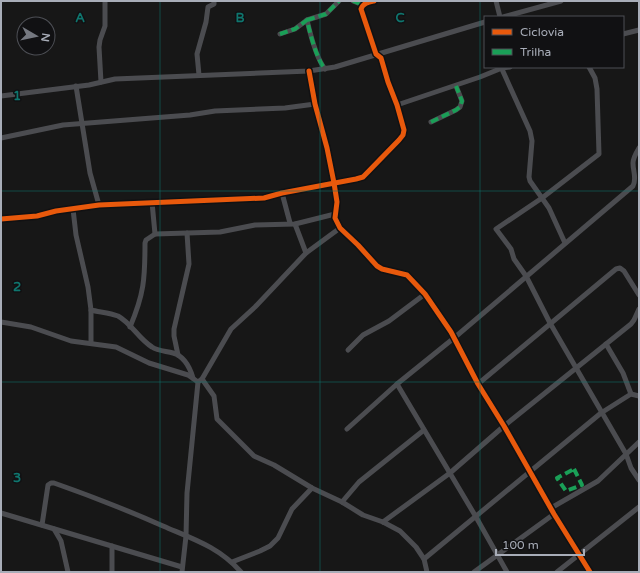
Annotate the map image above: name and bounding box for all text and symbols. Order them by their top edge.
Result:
text: A [75,10,85,26]
text: B [235,10,245,26]
text: C [395,10,405,26]
north arrow [16,16,56,56]
legend [484,16,624,68]
text: Ciclovia [520,25,564,39]
text: N [38,32,52,43]
text: Trilha [520,45,551,59]
text: 1 [13,88,21,104]
text: 2 [13,279,21,295]
text: 3 [13,470,21,486]
scale bar [496,531,584,557]
text: 100 m [502,538,539,552]

